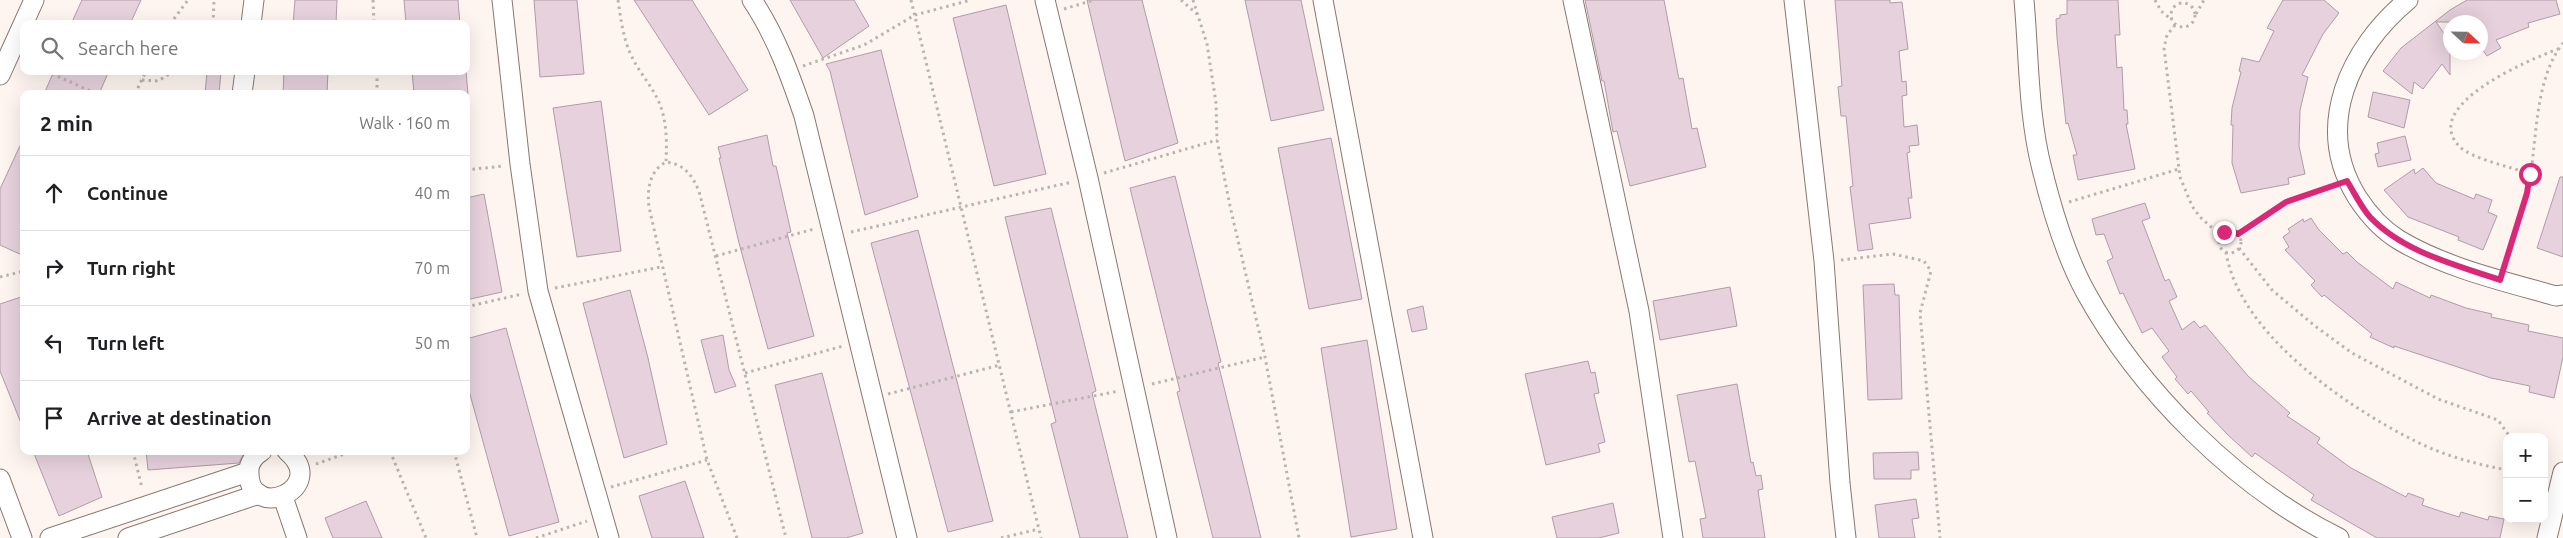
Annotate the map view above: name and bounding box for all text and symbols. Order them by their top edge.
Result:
north arrow [2443,15,2488,60]
search box [20,20,470,75]
icon: search [38,34,66,62]
text: Search here [78,37,178,59]
text: 2 min [40,111,93,135]
text: Walk · 160 m [359,114,450,132]
route start [2519,163,2542,186]
icon: ahead [40,179,68,207]
text: Continue [87,182,168,204]
text: 40 m [414,184,450,202]
route end [2213,221,2236,244]
icon: right [40,254,68,282]
text: Turn right [87,257,175,279]
text: 70 m [414,259,450,277]
icon: left [40,329,68,357]
text: Turn left [87,332,165,354]
text: 50 m [414,334,450,352]
icon: arrive [40,404,68,432]
text: Arrive at destination [87,407,272,429]
map controls [2503,433,2548,523]
button: + [2503,433,2548,478]
button: − [2503,478,2548,523]

